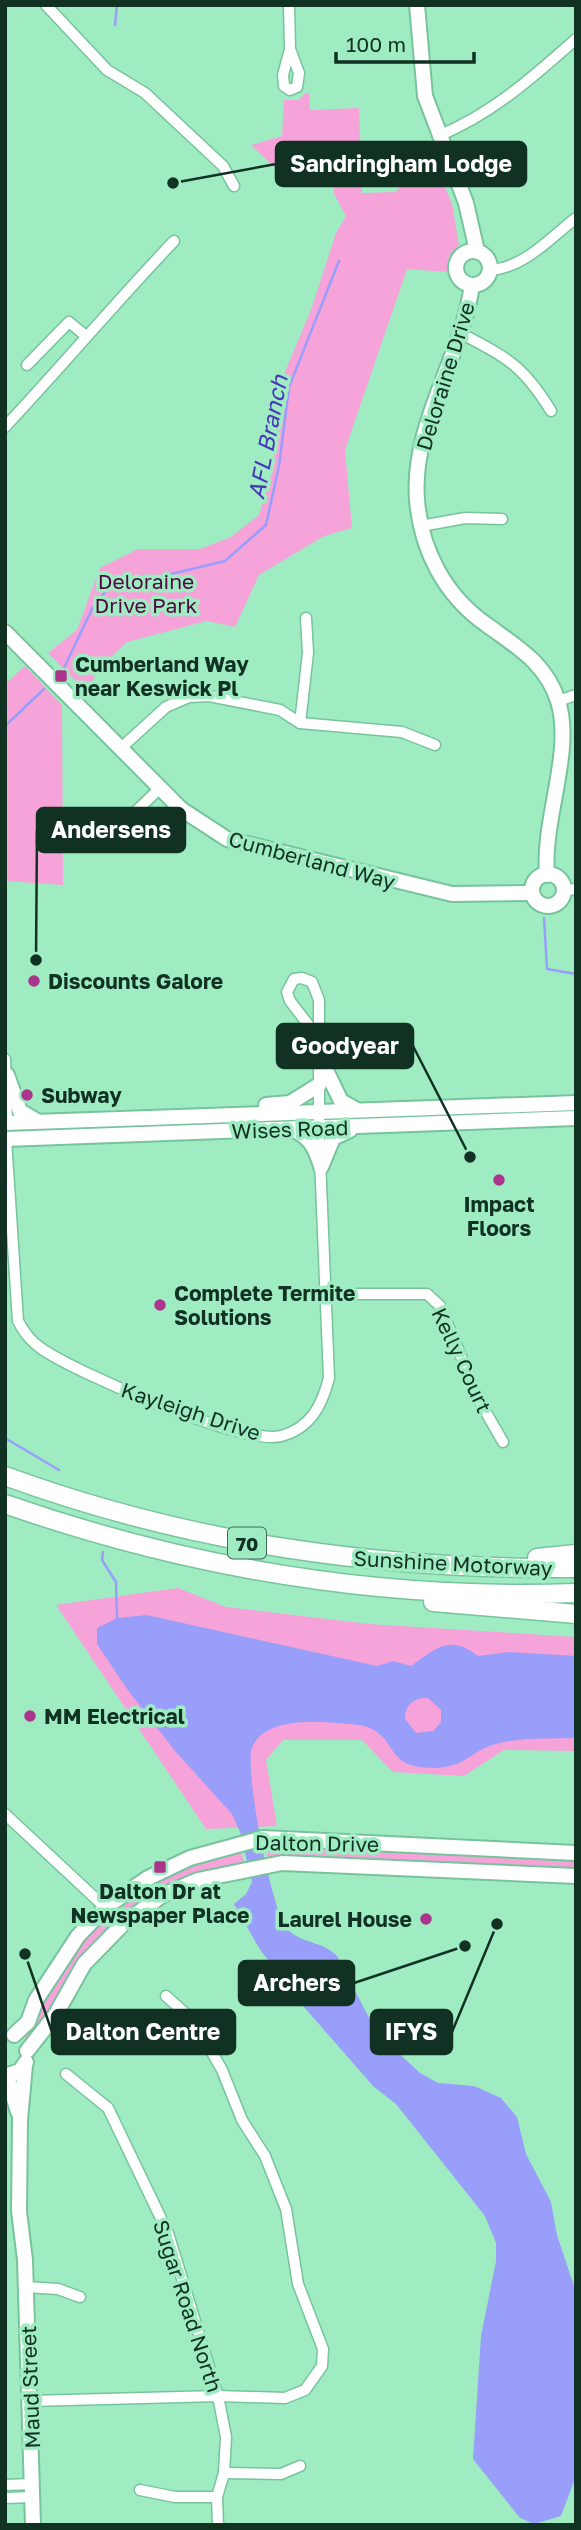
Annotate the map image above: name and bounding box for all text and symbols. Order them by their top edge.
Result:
scale bar [336,21,474,65]
text: 100 m [346,31,406,57]
callout: Sandringham Lodge [276,142,526,186]
text: Sandringham Lodge [290,149,512,177]
street label: Deloraine Drive [410,299,480,453]
water label: AFL Branch [241,372,293,501]
park label: Deloraine Drive Park [95,568,198,618]
place label: Cumberland Way near Keswick Pl [75,651,249,701]
marker: Cumberland Way near Keswick Pl [53,668,69,684]
callout: Andersens [37,808,185,852]
text: Andersens [51,815,171,843]
street label: Cumberland Way [226,825,398,895]
place label: Discounts Galore [48,968,223,994]
marker: Discounts Galore [26,973,42,989]
callout: Goodyear [277,1024,413,1068]
text: Goodyear [291,1031,399,1059]
place label: Subway [41,1082,122,1108]
marker: Subway [19,1087,35,1103]
street label: Wises Road [231,1114,349,1144]
marker: Impact Floors [491,1172,507,1188]
place label: Impact Floors [463,1191,535,1241]
place label: Complete Termite Solutions [174,1280,356,1330]
marker: Complete Termite Solutions [152,1297,168,1313]
street label: Kelly Court [426,1303,498,1417]
street label: Kayleigh Drive [118,1376,264,1446]
road number: 70 [228,1527,266,1558]
street label: Sunshine Motorway [353,1545,553,1581]
place label: MM Electrical [44,1703,185,1729]
marker: MM Electrical [22,1708,38,1724]
street label: Dalton Drive [255,1829,379,1857]
marker: Dalton Dr at Newspaper Place [152,1859,168,1875]
place label: Dalton Dr at Newspaper Place [71,1878,249,1928]
place label: Laurel House [277,1906,412,1932]
marker: Laurel House [418,1911,434,1927]
callout: Archers [239,1961,354,2005]
text: Archers [253,1968,341,1996]
callout: Dalton Centre [52,2010,235,2054]
callout: IFYS [371,2010,452,2054]
text: Dalton Centre [66,2017,220,2045]
text: IFYS [385,2017,437,2045]
street label: Sugar Road North [148,2217,228,2395]
street label: Maud Street [15,2325,45,2449]

